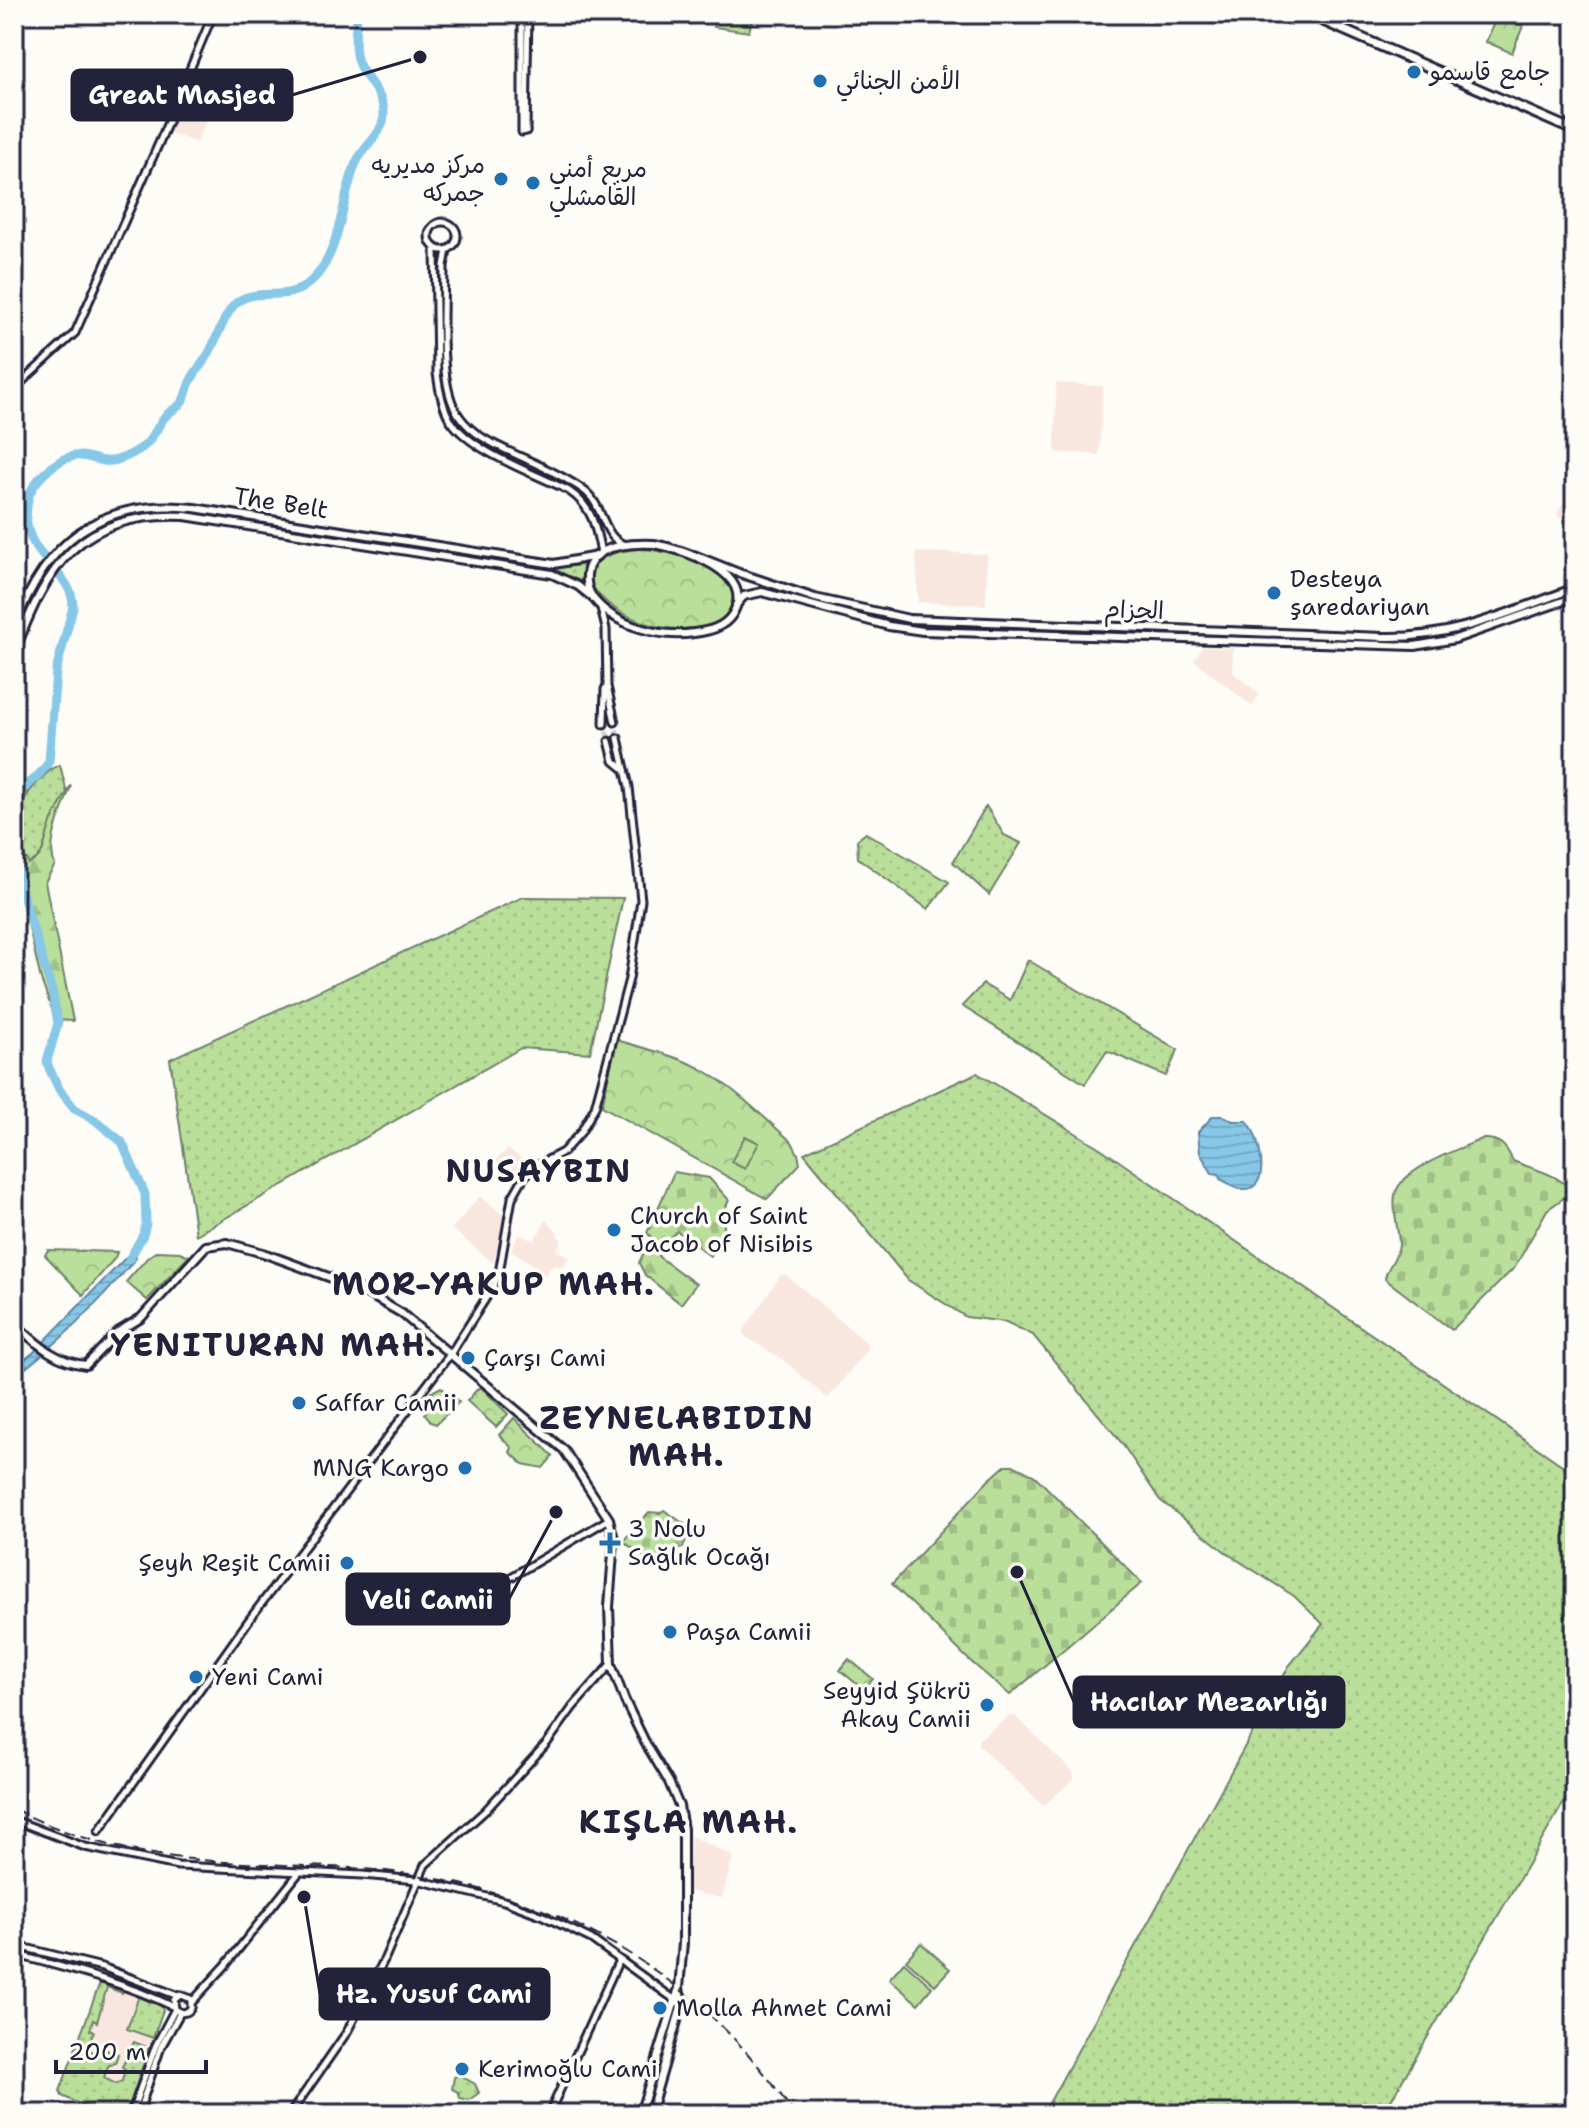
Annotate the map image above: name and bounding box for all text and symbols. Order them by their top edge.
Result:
place label: جامع قاسمو [1428,56,1550,89]
marker: جامع قاسمو [1405,63,1423,81]
place label: الأمن الجنائي [836,64,960,102]
callout: Great Masjed [72,70,292,120]
marker: الأمن الجنائي [811,72,829,90]
text: Great Masjed [88,77,276,112]
place label: مركز مديريه جمركه [371,149,485,209]
place label: مربع أمني القامشلي [549,153,647,218]
marker: مركز مديريه جمركه [492,170,510,188]
marker: مربع أمني القامشلي [524,174,542,192]
street label: The Belt [232,480,330,526]
place label: Desteya şaredariyan [1290,563,1430,623]
marker: Desteya şaredariyan [1265,584,1283,602]
street label: الحزام [1103,593,1165,629]
district label: NUSAYBIN [446,1149,632,1192]
place label: Church of Saint Jacob of Nisibis [630,1200,813,1260]
marker: Church of Saint Jacob of Nisibis [605,1221,623,1239]
district label: MOR-YAKUP MAH. [332,1262,656,1305]
district label: YENITURAN MAH. [110,1323,438,1366]
place label: Çarşı Cami [484,1342,606,1374]
marker: Çarşı Cami [459,1349,477,1367]
place label: Saffar Camii [315,1387,457,1419]
marker: Saffar Camii [290,1394,308,1412]
district label: ZEYNELABIDIN MAH. [539,1396,815,1476]
place label: MNG Kargo [313,1452,449,1484]
marker: MNG Kargo [456,1459,474,1477]
place label: 3 Nolu Sağlık Ocağı [628,1513,771,1573]
marker: 3 Nolu Sağlık Ocağı [599,1532,621,1554]
place label: Şeyh Reşit Camii [138,1547,331,1579]
marker: Şeyh Reşit Camii [338,1554,356,1572]
callout: Veli Camii [347,1574,509,1624]
text: Veli Camii [363,1582,493,1617]
place label: Paşa Camii [686,1616,812,1648]
marker: Paşa Camii [661,1623,679,1641]
place label: Yeni Cami [212,1661,323,1693]
marker: Yeni Cami [187,1668,205,1686]
place label: Seyyid Şükrü Akay Camii [823,1675,971,1735]
callout: Hacılar Mezarlığı [1074,1677,1344,1727]
text: Hacılar Mezarlığı [1090,1684,1328,1719]
marker: Seyyid Şükrü Akay Camii [978,1696,996,1714]
district label: KIŞLA MAH. [579,1800,799,1843]
callout: Hz. Yusuf Cami [320,1969,549,2019]
text: Hz. Yusuf Cami [336,1976,532,2011]
place label: Molla Ahmet Cami [676,1992,892,2024]
marker: Molla Ahmet Cami [651,1999,669,2017]
scale bar [56,2024,206,2074]
text: 200 m [68,2036,146,2068]
place label: Kerimoğlu Cami [478,2053,658,2085]
marker: Kerimoğlu Cami [453,2060,471,2078]

